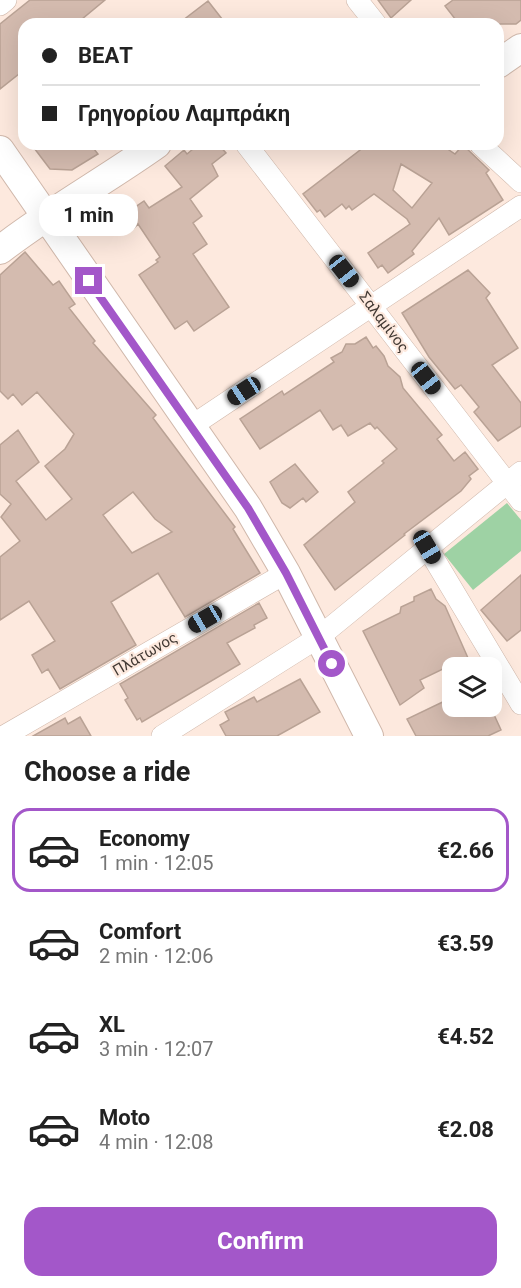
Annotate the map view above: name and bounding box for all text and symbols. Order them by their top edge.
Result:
text: ΒΕΑΤ [78,43,133,68]
text: Γρηγορίου Λαμπράκη [78,101,290,126]
callout: 1 min [40,194,138,236]
text: 1 min [63,203,114,227]
car [326,251,362,291]
route end [75,267,102,294]
street label: Σαλαμίνος [355,288,413,356]
car [408,358,444,398]
car [224,374,264,408]
car [410,527,444,567]
car [185,602,225,636]
street label: Πλάτωνος [110,628,180,680]
route start [318,650,345,677]
map controls [442,657,502,717]
button: layers [442,657,502,717]
text: Choose a ride [24,756,190,788]
icon: car [27,823,81,877]
text: Economy [99,826,190,851]
text: €2.66 [437,838,494,863]
text: 1 min · 12:05 [99,851,214,875]
icon: car [27,916,81,970]
text: Comfort [99,919,181,944]
text: €3.59 [437,931,494,956]
text: 2 min · 12:06 [99,944,214,968]
icon: car [27,1009,81,1063]
text: XL [99,1012,125,1037]
text: €4.52 [437,1024,494,1049]
text: 3 min · 12:07 [99,1037,214,1061]
icon: car [27,1102,81,1156]
text: Moto [99,1105,150,1130]
text: €2.08 [437,1117,494,1142]
text: 4 min · 12:08 [99,1130,214,1154]
button: Confirm [24,1207,497,1276]

